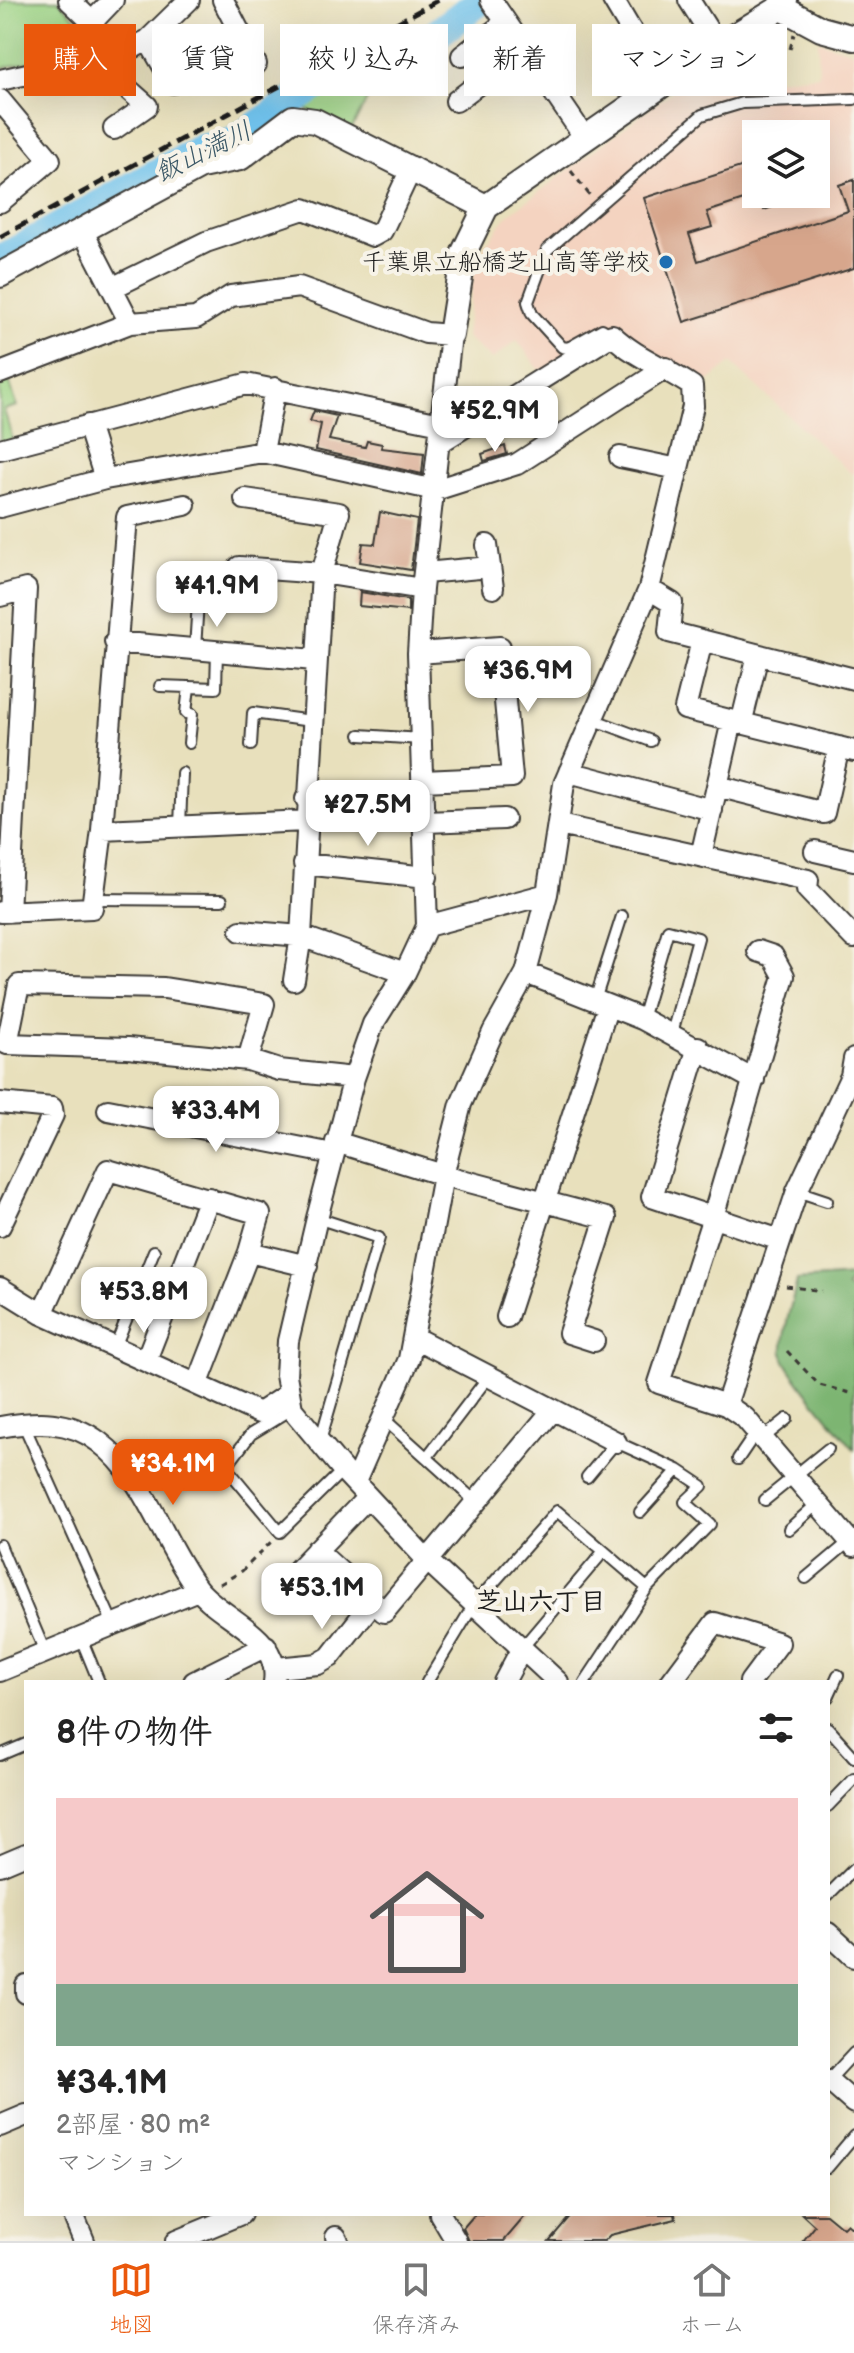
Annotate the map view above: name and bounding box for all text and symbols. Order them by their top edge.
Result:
chip: 購入 [24,24,136,96]
chip: 賃貸 [152,24,264,96]
chip: 絞り込み [280,24,448,96]
chip: 新着 [464,24,576,96]
chip: マンション [592,24,787,96]
water label: 飯山満川 [150,116,257,189]
map controls [742,120,830,208]
button: layers [742,120,830,208]
place label: 千葉県立船橋芝山高等学校 [362,248,650,277]
marker: 千葉県立船橋芝山高等学校 [657,253,675,271]
pin: ¥52.9M [430,386,560,454]
text: ¥52.9M [450,396,540,427]
pin: ¥41.9M [152,561,282,629]
text: ¥41.9M [174,571,260,602]
pin: ¥36.9M [463,646,593,714]
text: ¥36.9M [483,656,573,687]
pin: ¥27.5M [303,780,433,848]
text: ¥27.5M [324,790,412,821]
pin: ¥33.4M [151,1086,281,1154]
text: ¥33.4M [171,1096,261,1127]
pin: ¥53.8M [79,1267,209,1335]
text: ¥53.8M [99,1277,189,1308]
pin: ¥34.1M [108,1439,238,1507]
text: ¥34.1M [130,1449,216,1480]
pin: ¥53.1M [257,1563,387,1631]
text: ¥53.1M [279,1573,365,1604]
district label: 芝山六丁目 [476,1587,606,1618]
icon: filters [754,1706,798,1750]
text: 8件の物件 [56,1712,212,1753]
icon: home [355,1850,499,1994]
text: ¥34.1M [56,2062,168,2103]
text: 2部屋 · 80 m² [56,2110,211,2141]
text: マンション [56,2148,185,2179]
tab: 地図 [109,2258,153,2339]
tab: 保存済み [372,2258,460,2339]
tab: ホーム [679,2258,745,2339]

